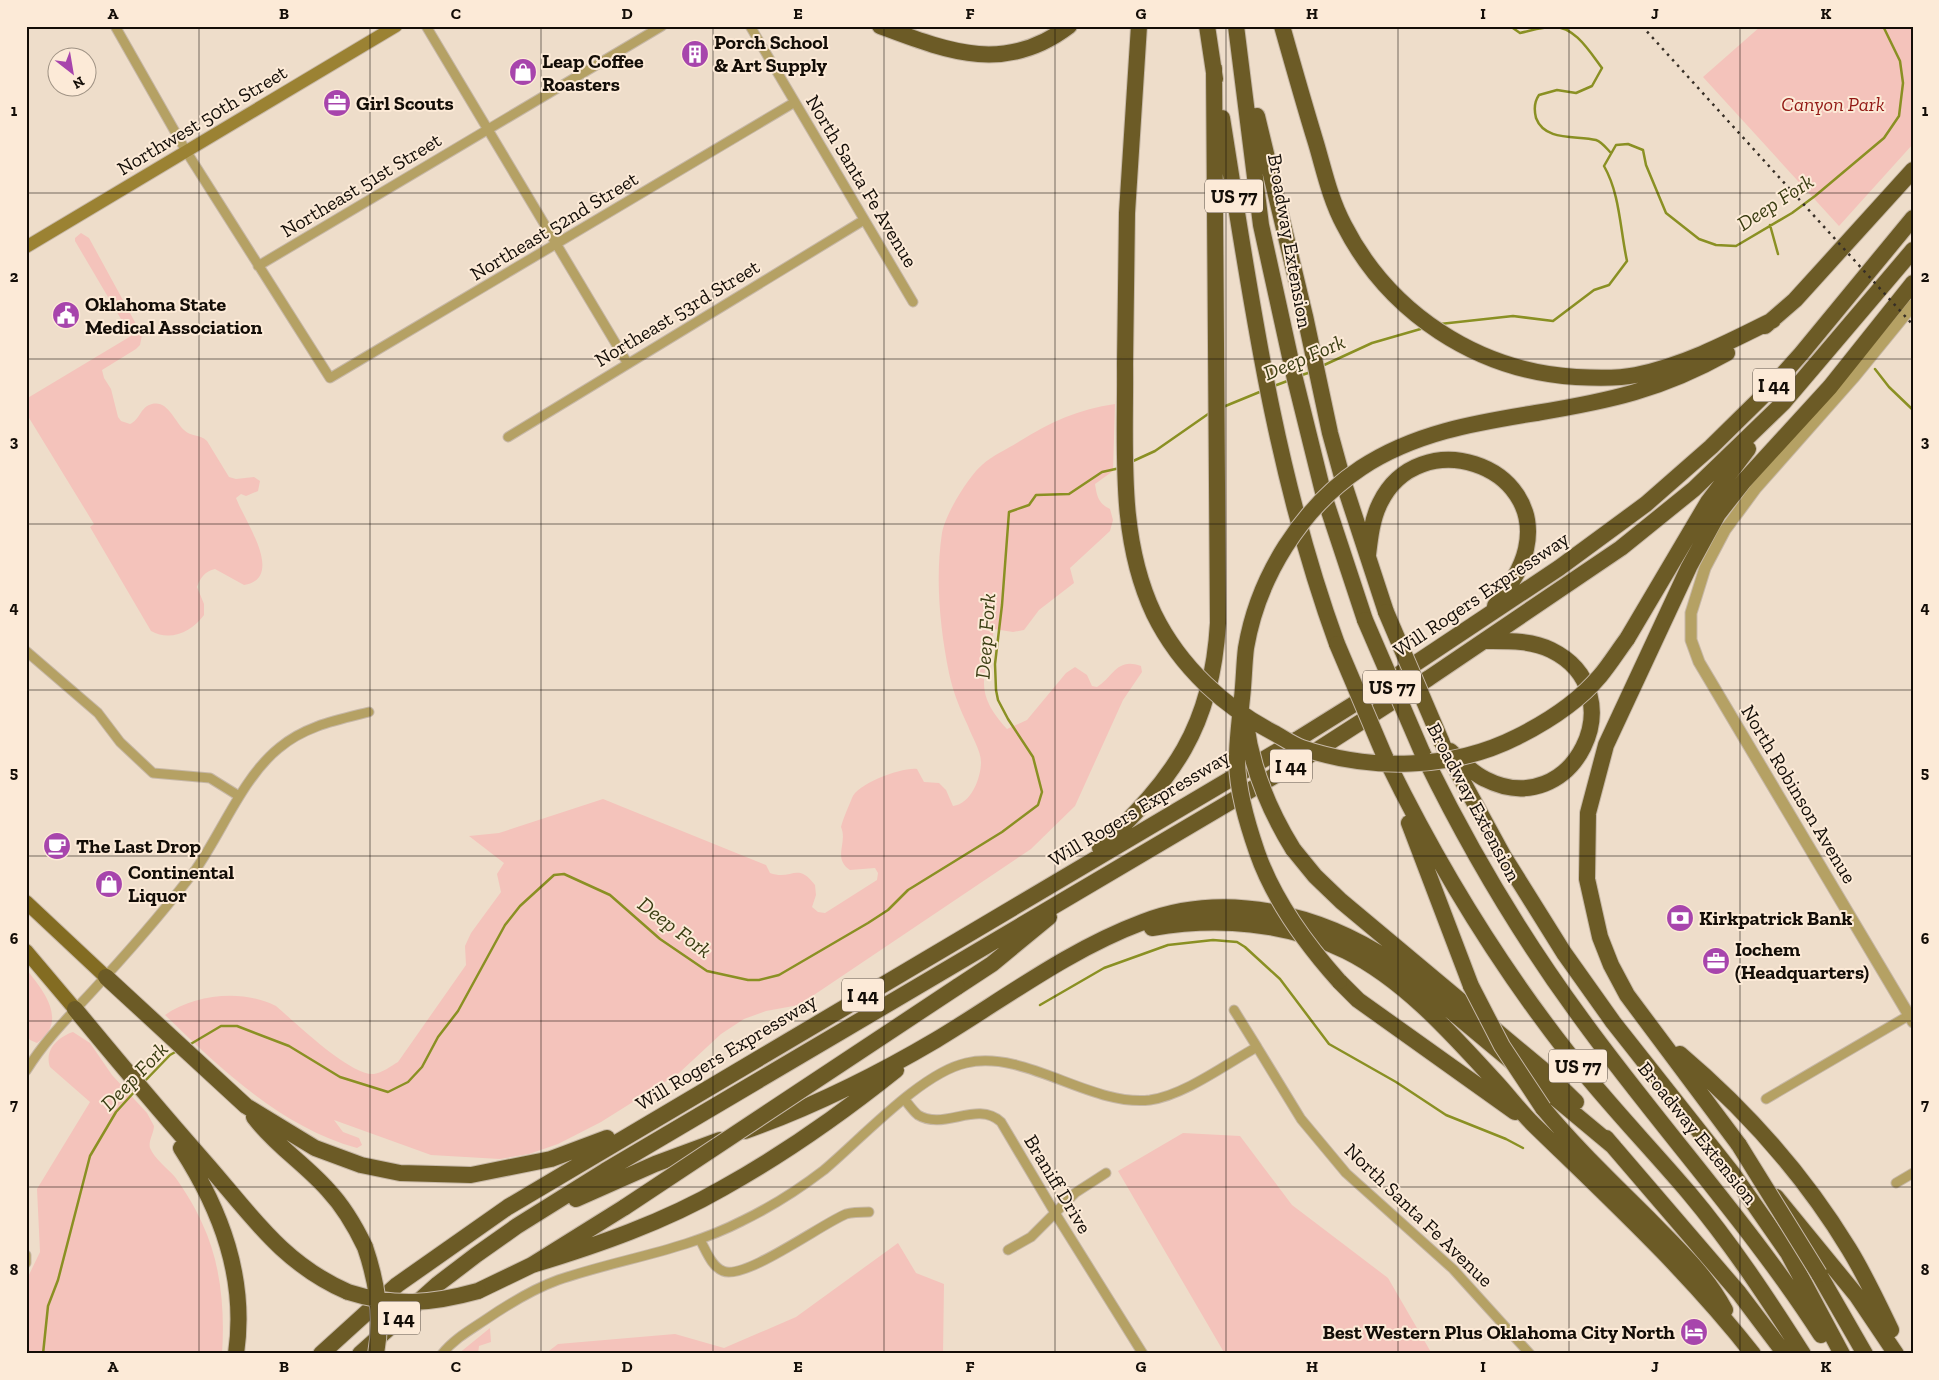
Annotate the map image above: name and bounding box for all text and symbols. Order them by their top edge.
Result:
text: A [108,4,119,23]
text: B [279,4,289,23]
text: C [451,4,461,23]
text: D [621,4,633,23]
text: E [793,4,803,23]
text: F [965,4,975,23]
text: G [1136,4,1147,23]
text: H [1306,4,1318,23]
text: I [1480,4,1486,23]
text: J [1651,4,1659,23]
text: K [1821,4,1832,23]
place label: Porch School & Art Supply [714,30,829,77]
building icon: Porch School & Art Supply [680,39,710,69]
north arrow [48,48,98,98]
place label: Leap Coffee Roasters [542,49,644,96]
shop icon: Leap Coffee Roasters [508,57,538,87]
street label: Northwest 50th Street [113,59,292,180]
text: N [69,73,87,93]
office icon: Girl Scouts [322,88,352,118]
street label: North Santa Fe Avenue [801,90,923,272]
place label: Girl Scouts [356,91,454,115]
park label: Canyon Park [1781,92,1885,116]
text: 1 [11,101,18,120]
text: 1 [1922,101,1929,120]
street label: Northeast 51st Street [276,127,446,242]
street label: Broadway Extension [1263,152,1317,331]
street label: Northeast 52nd Street [466,166,643,286]
water label: Deep Fork [1732,168,1818,236]
road number: US 77 [1205,180,1263,212]
street label: Northeast 53rd Street [590,254,764,372]
text: 2 [10,267,19,286]
text: 2 [1921,267,1930,286]
place label: Oklahoma State Medical Association [85,292,263,339]
public building icon: Oklahoma State Medical Association [51,300,81,330]
water label: Deep Fork [1260,329,1348,385]
road number: I 44 [1753,368,1795,402]
text: 3 [10,432,19,451]
text: 3 [1921,432,1930,451]
street label: Will Rogers Expressway [1389,526,1574,662]
water label: Deep Fork [970,592,1000,680]
text: 4 [9,598,19,617]
text: 4 [1920,598,1930,617]
road number: US 77 [1363,670,1421,704]
street label: North Robinson Avenue [1736,700,1862,888]
street label: Broadway Extension [1422,718,1526,886]
street label: Will Rogers Expressway [1044,744,1234,872]
road number: I 44 [1270,749,1312,782]
text: 5 [10,763,18,782]
text: 5 [1921,763,1929,782]
cafe icon: The Last Drop [42,831,72,861]
place label: The Last Drop [76,834,201,858]
place label: Continental Liquor [128,860,235,907]
shop icon: Continental Liquor [94,869,124,899]
water label: Deep Fork [633,891,717,963]
bank icon: Kirkpatrick Bank [1665,903,1695,933]
place label: Kirkpatrick Bank [1699,906,1852,930]
text: 6 [10,929,19,948]
text: 6 [1921,929,1930,948]
place label: Iochem (Headquarters) [1735,937,1869,984]
office icon: Iochem (Headquarters) [1701,946,1731,976]
road number: I 44 [842,978,884,1012]
street label: Will Rogers Expressway [631,988,821,1116]
water label: Deep Fork [95,1036,173,1116]
road number: US 77 [1549,1050,1607,1082]
street label: Broadway Extension [1633,1057,1763,1210]
text: 7 [10,1095,18,1114]
text: 7 [1921,1095,1929,1114]
street label: Braniff Drive [1019,1130,1097,1238]
street label: North Santa Fe Avenue [1340,1138,1498,1292]
text: 8 [10,1260,19,1279]
text: 8 [1921,1260,1930,1279]
road number: I 44 [378,1302,420,1335]
hotel icon: Best Western Plus Oklahoma City North [1679,1317,1709,1347]
place label: Best Western Plus Oklahoma City North [1322,1320,1675,1344]
text: A [108,1357,119,1376]
text: B [279,1357,289,1376]
text: C [451,1357,461,1376]
text: D [621,1357,633,1376]
text: E [793,1357,803,1376]
text: F [965,1357,975,1376]
text: G [1136,1357,1147,1376]
text: H [1306,1357,1318,1376]
text: I [1480,1357,1486,1376]
text: J [1651,1357,1659,1376]
text: K [1821,1357,1832,1376]

